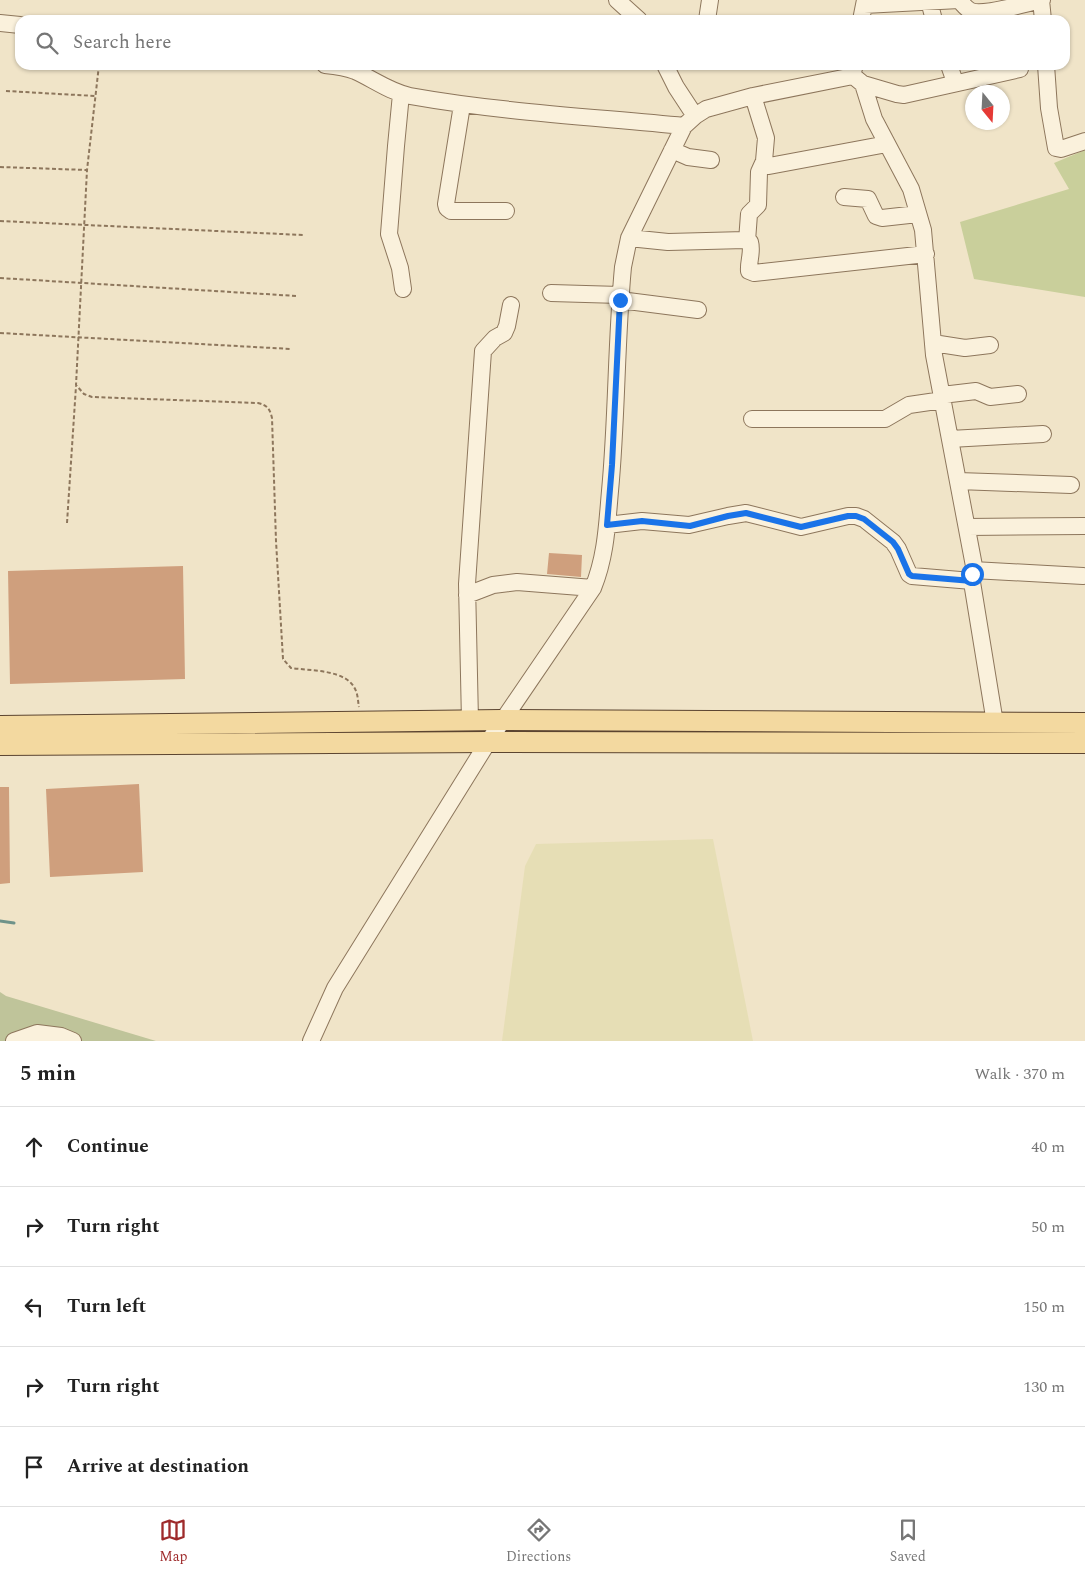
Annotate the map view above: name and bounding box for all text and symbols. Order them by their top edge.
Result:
search box [15,15,1070,70]
text: Search here [73,28,172,57]
icon: search [33,29,61,57]
north arrow [965,85,1010,130]
route end [609,289,632,312]
route start [961,563,984,586]
text: 5 min [20,1058,76,1090]
text: Walk · 370 m [974,1062,1065,1086]
text: Continue [67,1132,149,1161]
icon: ahead [20,1133,48,1161]
text: 40 m [1031,1135,1065,1159]
text: Turn right [67,1212,160,1241]
icon: right [20,1213,48,1241]
text: 50 m [1031,1215,1065,1239]
text: Turn left [67,1292,146,1321]
icon: left [20,1293,48,1321]
text: 150 m [1023,1295,1065,1319]
text: Turn right [67,1372,160,1401]
icon: right [20,1373,48,1401]
text: 130 m [1023,1375,1065,1399]
text: Arrive at destination [67,1452,249,1481]
icon: arrive [20,1453,48,1481]
tab: Map [159,1516,187,1567]
tab: Directions [506,1516,571,1567]
tab: Saved [890,1516,926,1567]

